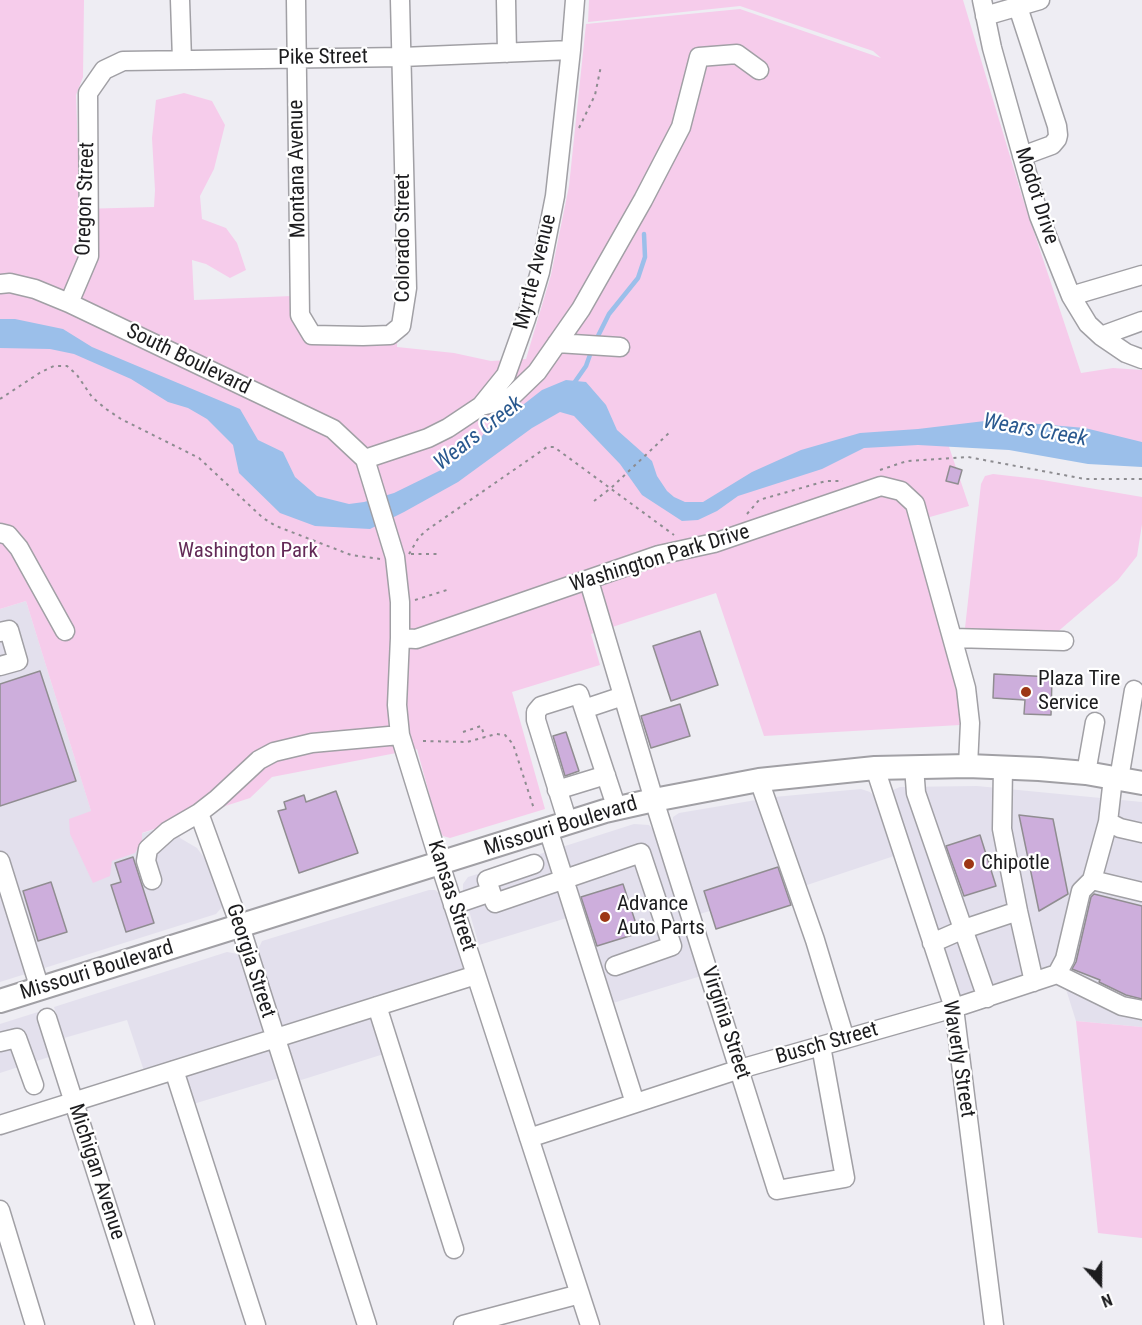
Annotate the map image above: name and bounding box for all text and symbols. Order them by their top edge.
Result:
street label: Pike Street [278,45,368,71]
street label: Montana Avenue [284,100,312,238]
street label: Oregon Street [71,142,101,256]
street label: Modot Drive [1009,144,1063,248]
street label: Colorado Street [391,174,417,302]
street label: Myrtle Avenue [510,212,562,332]
street label: South Boulevard [122,319,254,401]
water label: Wears Creek [429,391,529,477]
water label: Wears Creek [981,409,1089,453]
street label: Washington Park Drive [567,520,753,598]
park label: Washington Park [178,539,318,565]
place label: Plaza Tire Service [1038,667,1120,717]
marker: Plaza Tire Service [1019,685,1033,699]
street label: Missouri Boulevard [481,792,641,862]
street label: Kansas Street [421,837,481,955]
place label: Chipotle [981,851,1050,877]
marker: Chipotle [962,857,976,871]
place label: Advance Auto Parts [617,892,705,942]
street label: Georgia Street [220,901,280,1021]
marker: Advance Auto Parts [598,910,612,924]
street label: Missouri Boulevard [17,936,177,1006]
street label: Virginia Street [695,963,755,1083]
street label: Waverly Street [936,999,980,1119]
street label: Busch Street [773,1017,881,1071]
street label: Michigan Avenue [62,1101,130,1243]
north arrow [1070,1253,1130,1313]
text: N [1099,1290,1115,1311]

